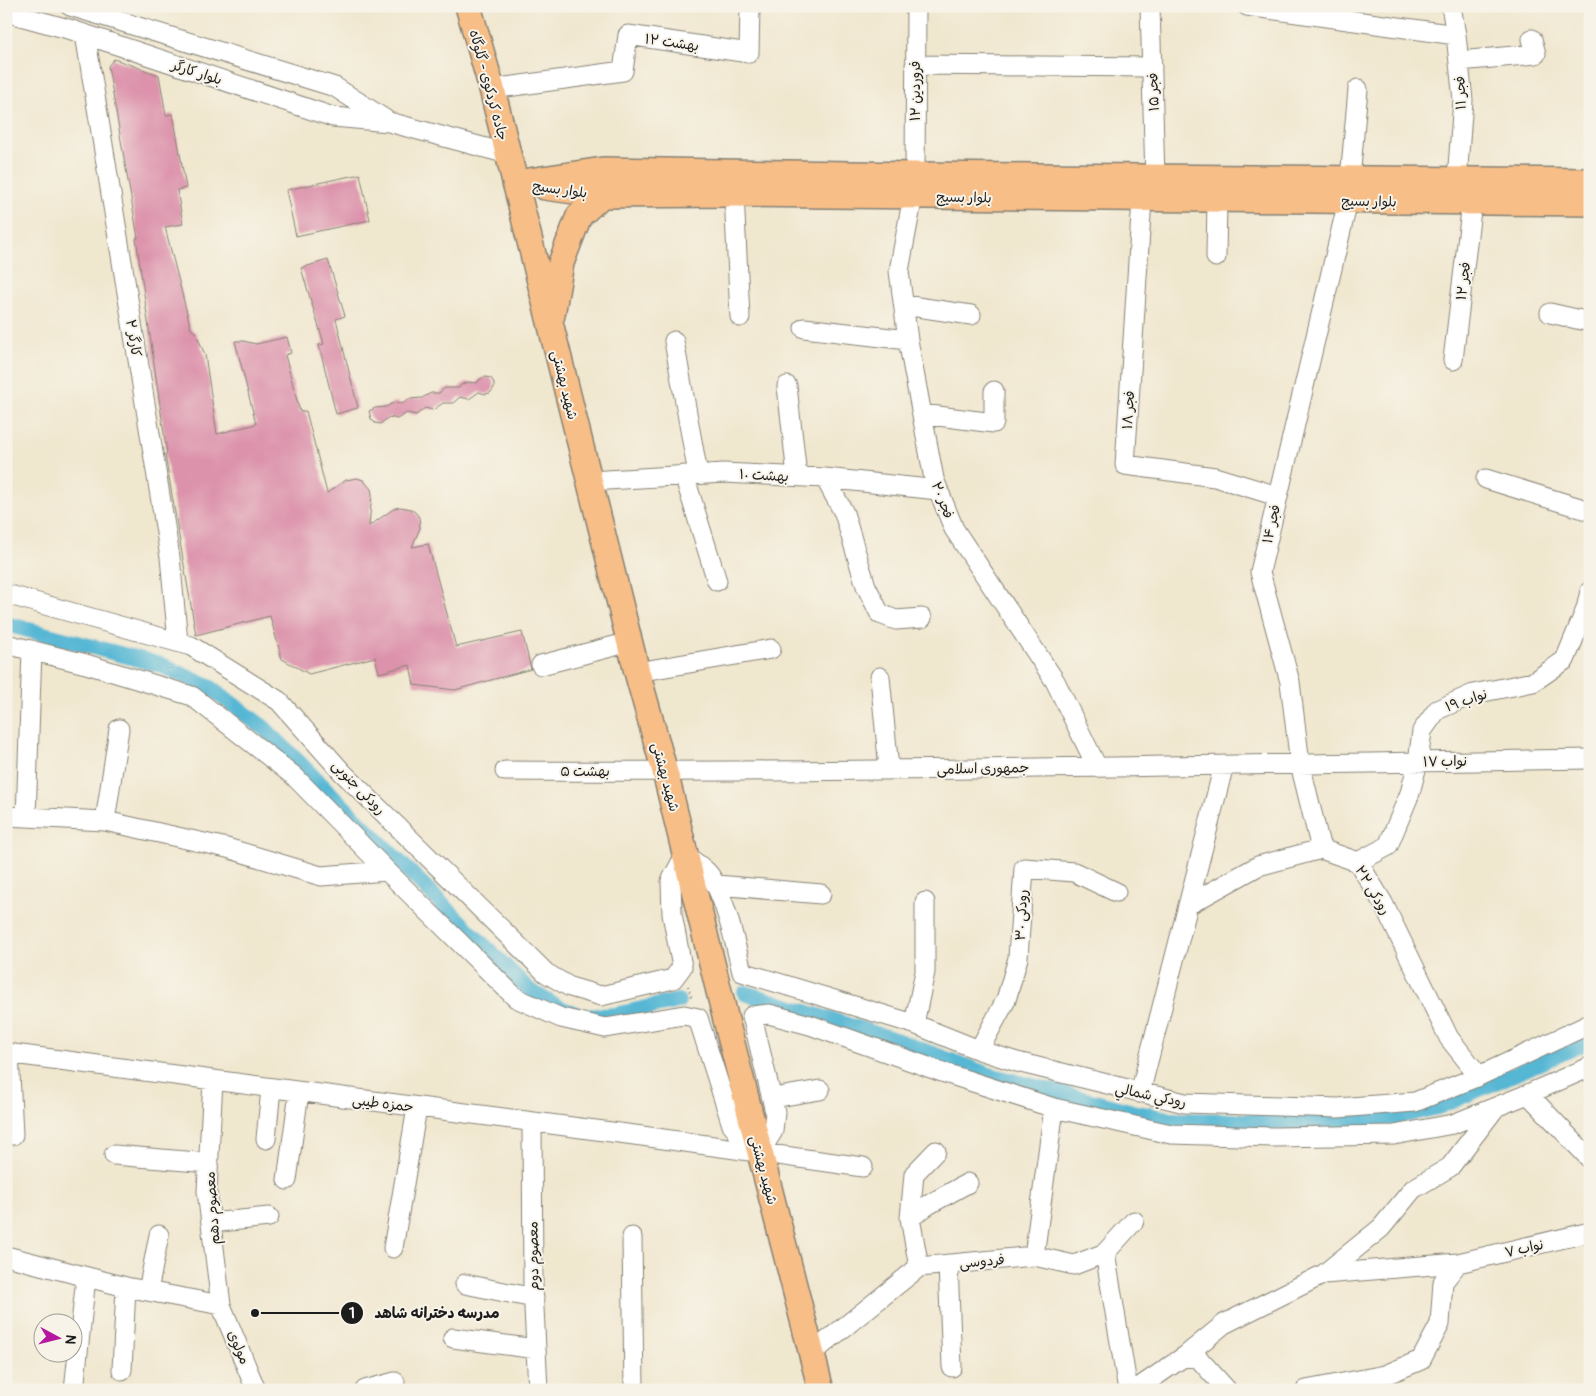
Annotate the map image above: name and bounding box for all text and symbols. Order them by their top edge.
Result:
street label: جاده کردکوی - گلوگاه [465,28,511,143]
street label: بهشت ۱۲ [644,30,700,55]
street label: بلوار کارگر [169,56,224,89]
street label: ۱۲ فروردین [907,61,924,121]
street label: فجر ۱۵ [1144,72,1163,112]
street label: فجر ۱۱ [1451,76,1470,110]
street label: بلوار بسیج [531,177,588,203]
street label: بلوار بسیج [936,189,992,207]
street label: بلوار بسیج [1341,193,1397,211]
street label: فجر ۱۲ [1453,261,1474,301]
street label: کارگر ۲ [122,318,145,358]
street label: شهید بهشتی [548,349,581,422]
street label: فجر ۱۸ [1119,390,1138,430]
street label: بهشت ۱۰ [739,466,789,485]
street label: فجر ۲۰ [928,479,957,521]
street label: فجر ۱۴ [1259,503,1284,545]
street label: نواب ۱۹ [1443,685,1489,716]
street label: شهید بهشتی [648,741,683,814]
street label: نواب ۱۷ [1423,753,1467,770]
street label: رودکی جنوبی [328,756,389,819]
street label: جمهوری اسلامی [937,759,1030,779]
street label: بهشت ۵ [560,763,610,780]
street label: رودکی ۲۲ [1351,863,1394,918]
street label: رودکی ۳۰ [1012,889,1031,941]
street label: رودکي شمالي [1113,1080,1188,1115]
street label: حمزه طیبی [351,1091,414,1116]
street label: شهید بهشتی [746,1134,781,1207]
street label: معصوم دهم [201,1171,227,1245]
street label: معصوم دوم [524,1221,546,1291]
street label: نواب ۷ [1503,1236,1545,1261]
street label: فردوسی [959,1251,1005,1272]
callout: مدرسه دخترانه شاهد [339,1298,509,1328]
text: 1 [349,1304,355,1323]
text: مدرسه دخترانه شاهد [374,1304,500,1323]
north arrow [32,1314,82,1364]
street label: مولوی [224,1328,253,1367]
text: N [61,1334,79,1345]

